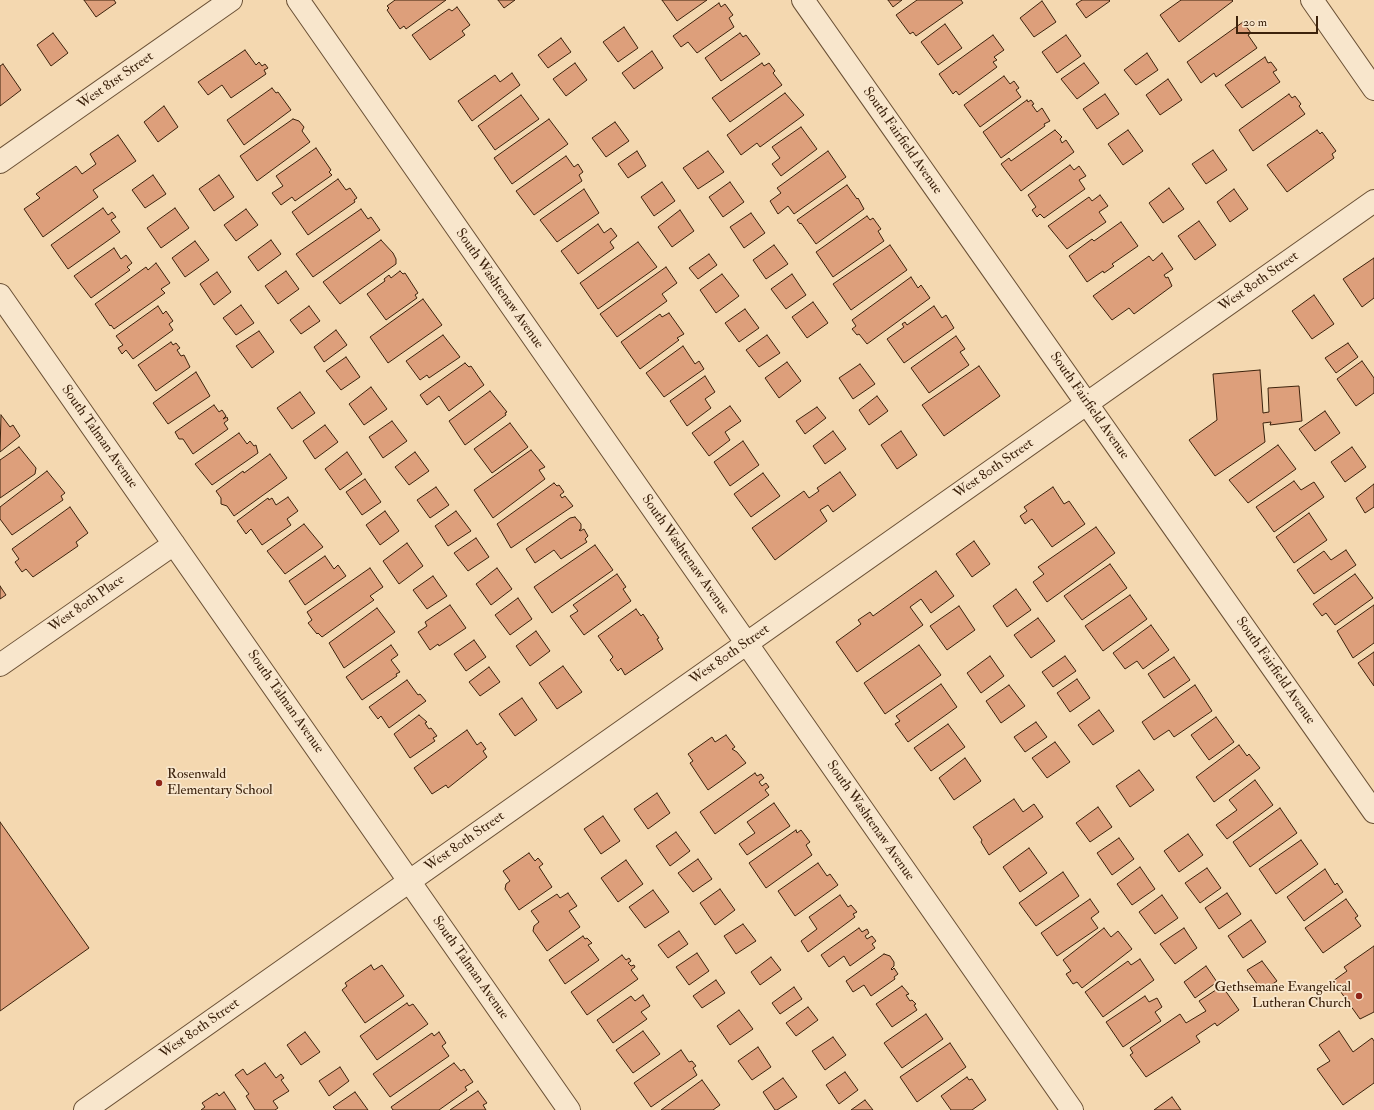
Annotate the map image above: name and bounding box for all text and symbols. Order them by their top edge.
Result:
scale bar [1238,8,1320,34]
text: 20 m [1243,15,1267,30]
street label: West 81st Street [75,49,157,113]
street label: South Fairfield Avenue [859,84,945,198]
street label: South Washtenaw Avenue [451,226,547,352]
street label: West 80th Street [1216,248,1302,316]
street label: South Fairfield Avenue [1046,349,1132,463]
street label: South Talman Avenue [57,382,141,492]
street label: West 80th Street [951,435,1037,503]
street label: South Washtenaw Avenue [637,492,733,618]
street label: West 80th Place [46,572,128,636]
street label: South Fairfield Avenue [1232,614,1318,728]
street label: West 80th Street [687,621,773,689]
street label: South Talman Avenue [243,647,327,757]
street label: South Washtenaw Avenue [822,758,918,884]
place label: Rosenwald Elementary School [167,767,273,800]
marker: Rosenwald Elementary School [154,778,164,788]
street label: West 80th Street [422,808,508,876]
street label: South Talman Avenue [428,913,512,1023]
place label: Gethsemane Evangelical Lutheran Church [1215,980,1351,1012]
marker: Gethsemane Evangelical Lutheran Church [1354,991,1364,1001]
street label: West 80th Street [157,995,243,1063]

